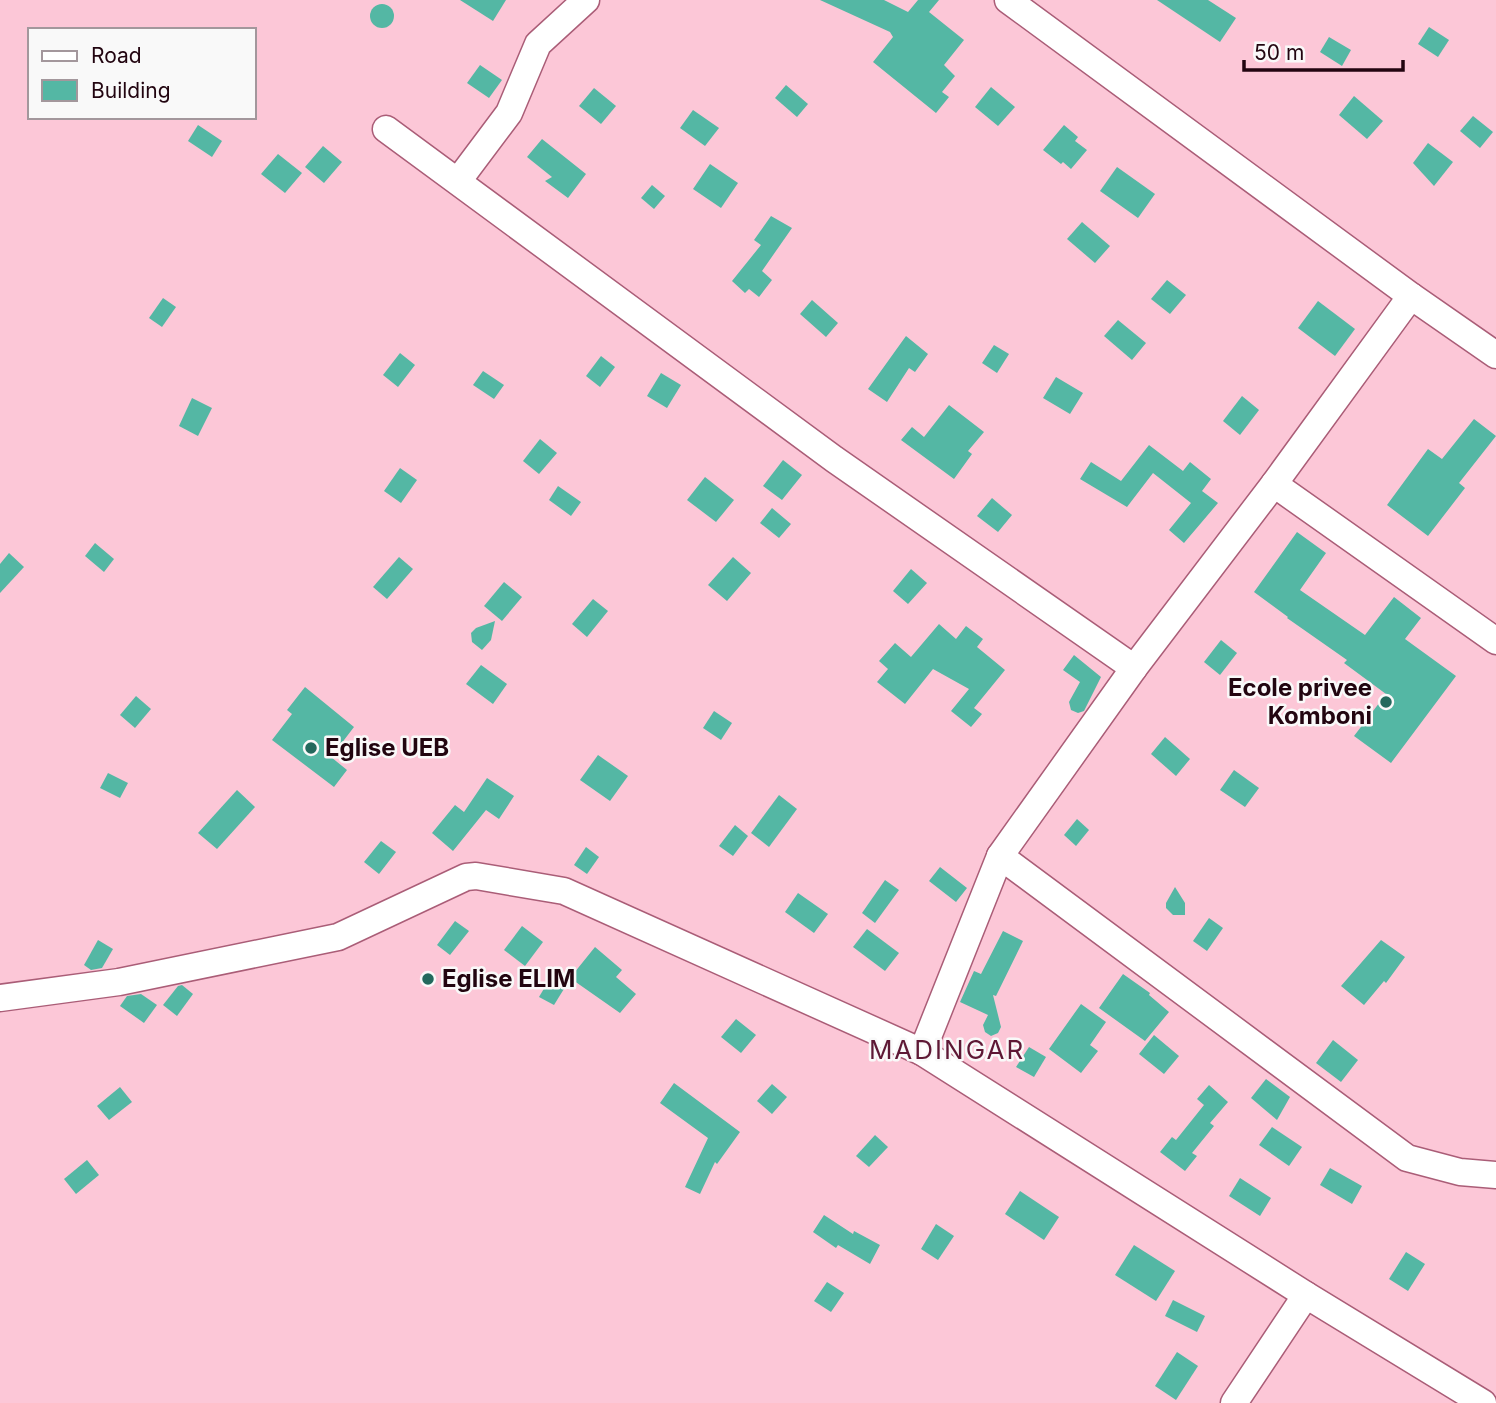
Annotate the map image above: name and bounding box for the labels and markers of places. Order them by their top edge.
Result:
place label: Ecole privee Komboni [1228,673,1372,730]
marker: Ecole privee Komboni [1378,694,1394,710]
place label: Eglise UEB [325,733,449,762]
marker: Eglise UEB [303,740,319,756]
place label: Eglise ELIM [442,964,575,993]
marker: Eglise ELIM [420,971,436,987]

